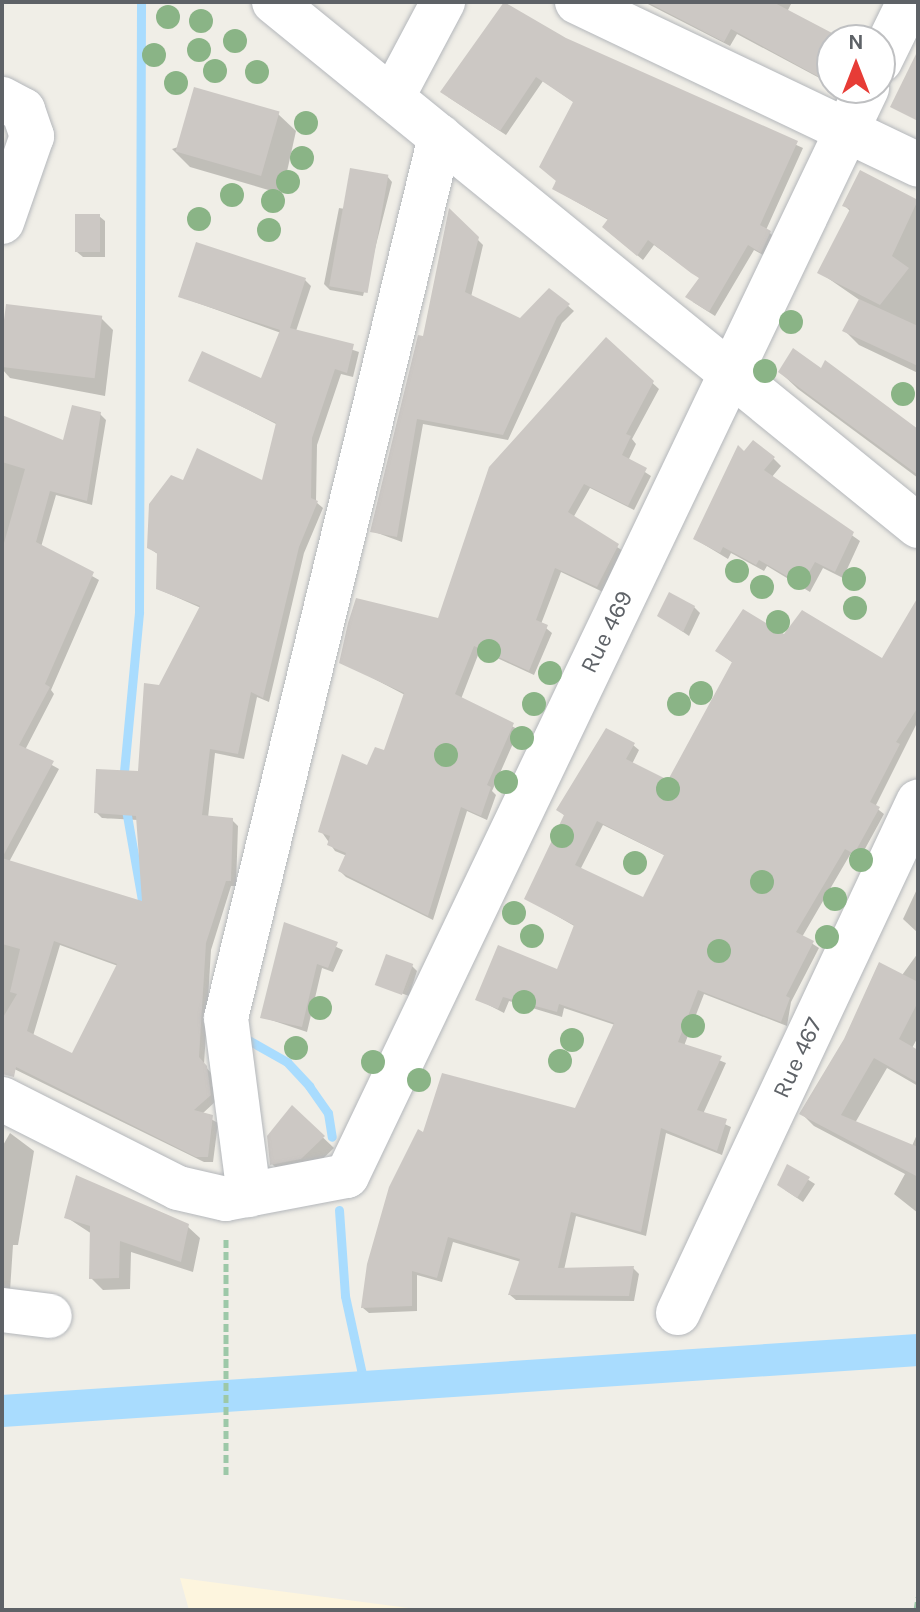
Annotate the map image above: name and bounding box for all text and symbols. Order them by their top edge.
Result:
north arrow [816,24,896,104]
text: N [848,29,864,55]
street label: Rue 469 [575,586,639,678]
street label: Rue 467 [767,1013,829,1103]

